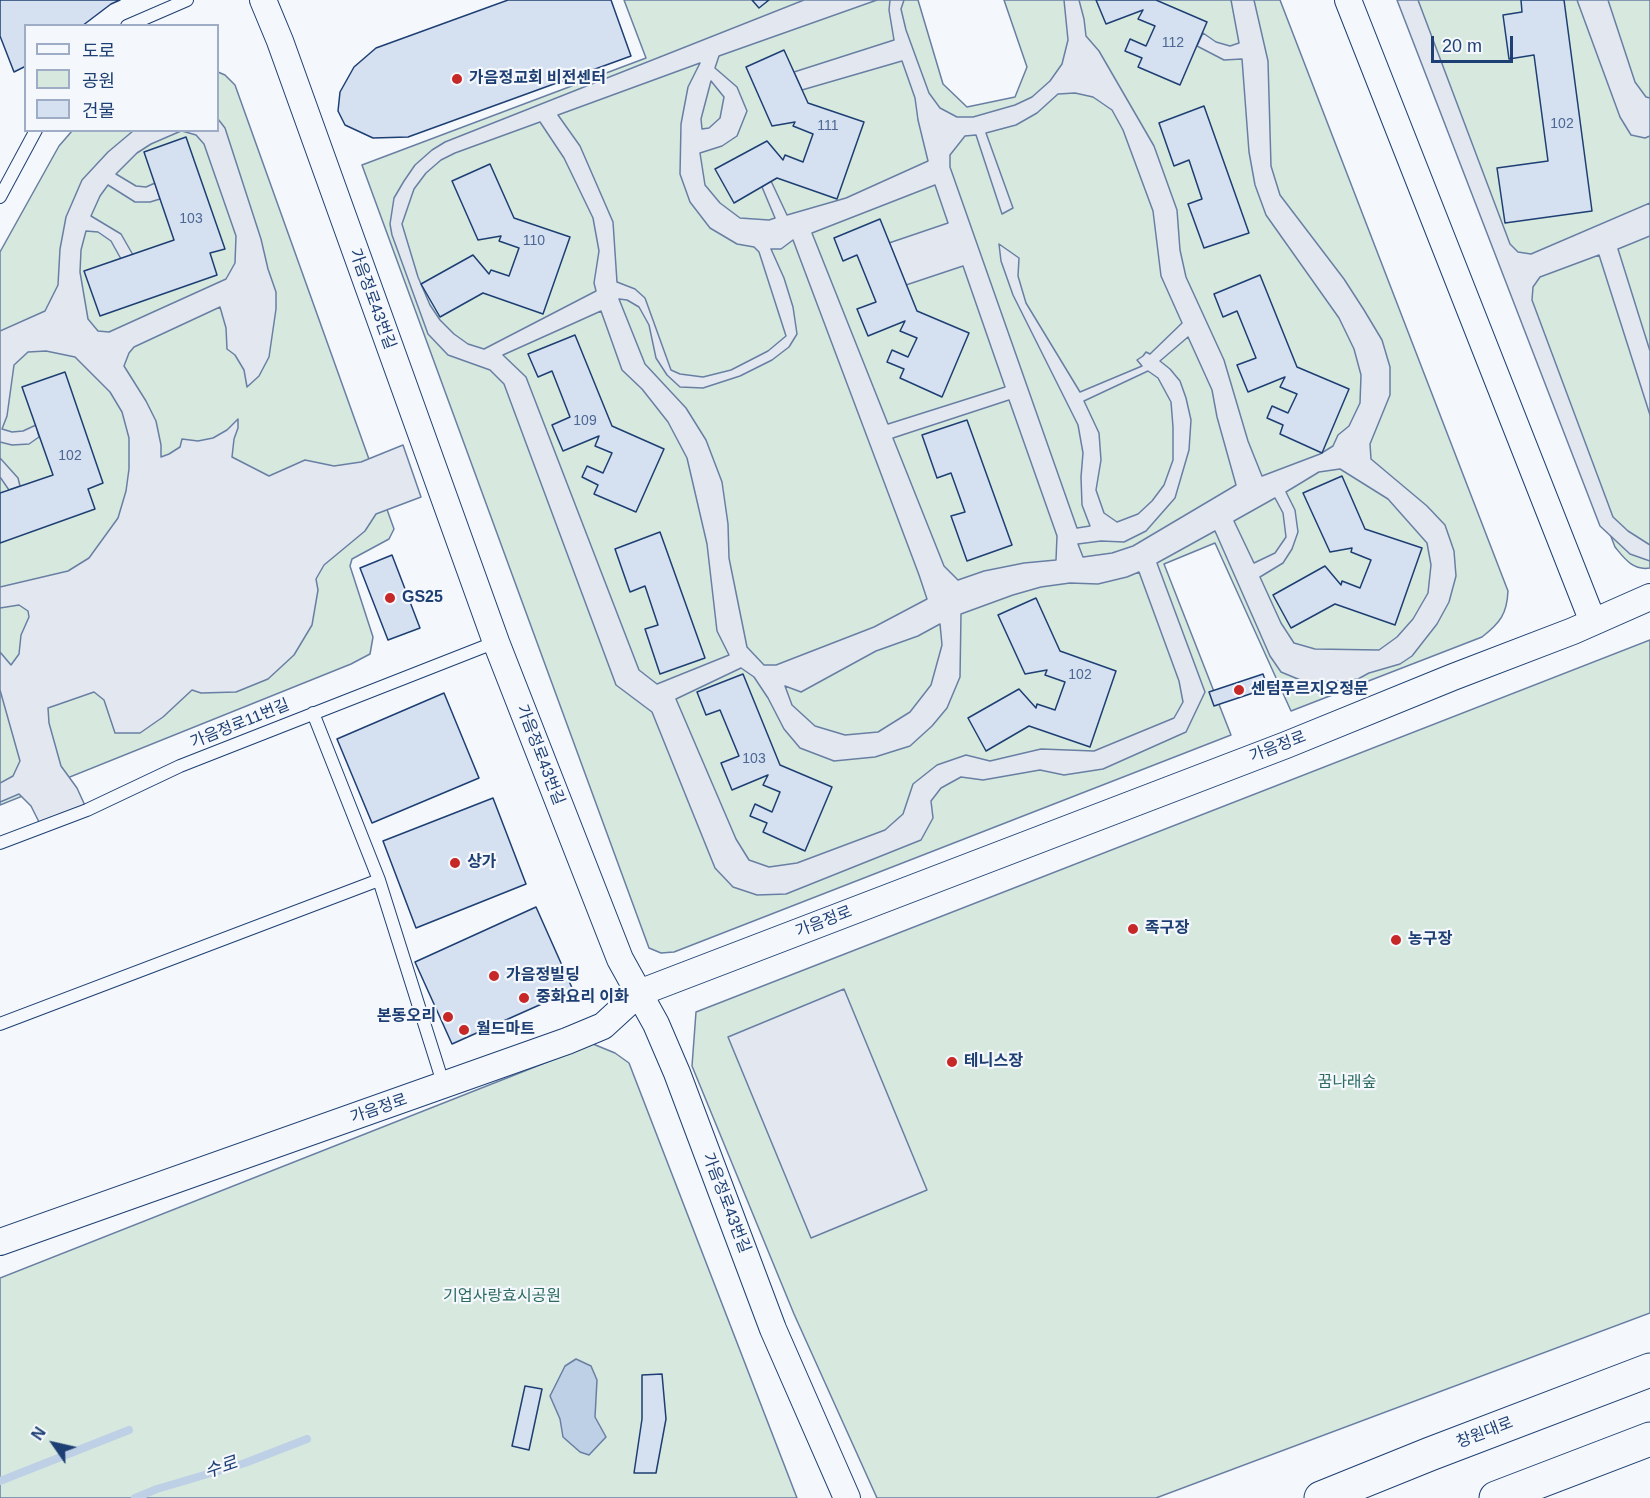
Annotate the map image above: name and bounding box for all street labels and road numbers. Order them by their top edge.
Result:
street label: 가음정로43번길 [345,246,399,352]
street label: 가음정로11번길 [188,695,292,753]
street label: 가음정로43번길 [512,702,568,808]
street label: 가음정로 [1247,727,1309,767]
street label: 가음정로 [793,902,855,942]
street label: 가음정로 [348,1090,410,1128]
street label: 가음정로43번길 [698,1150,754,1256]
street label: 창원대로 [1454,1413,1516,1453]

